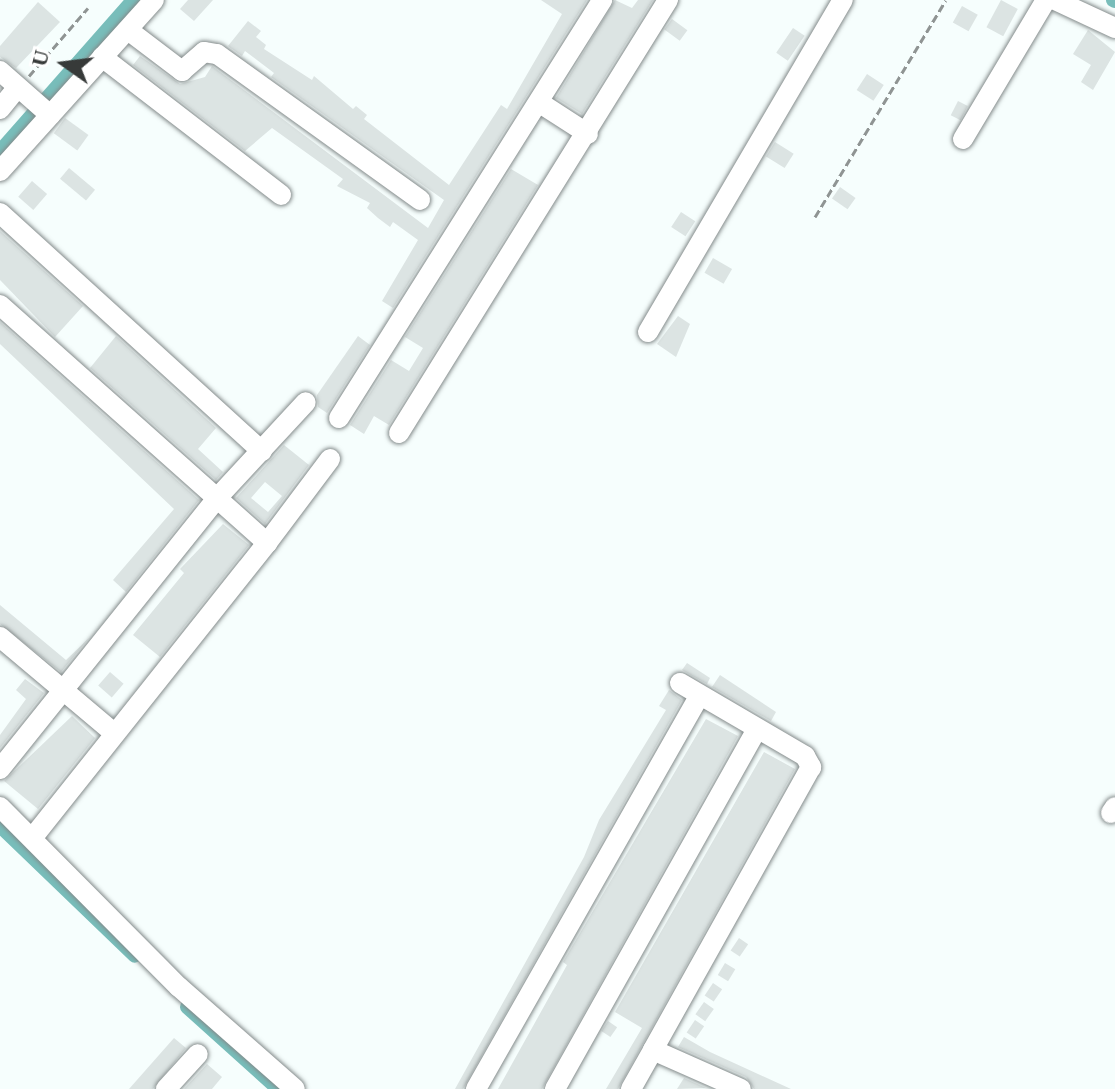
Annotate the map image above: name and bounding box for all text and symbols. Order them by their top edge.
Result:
north arrow [24,24,104,104]
text: U [26,47,54,69]

